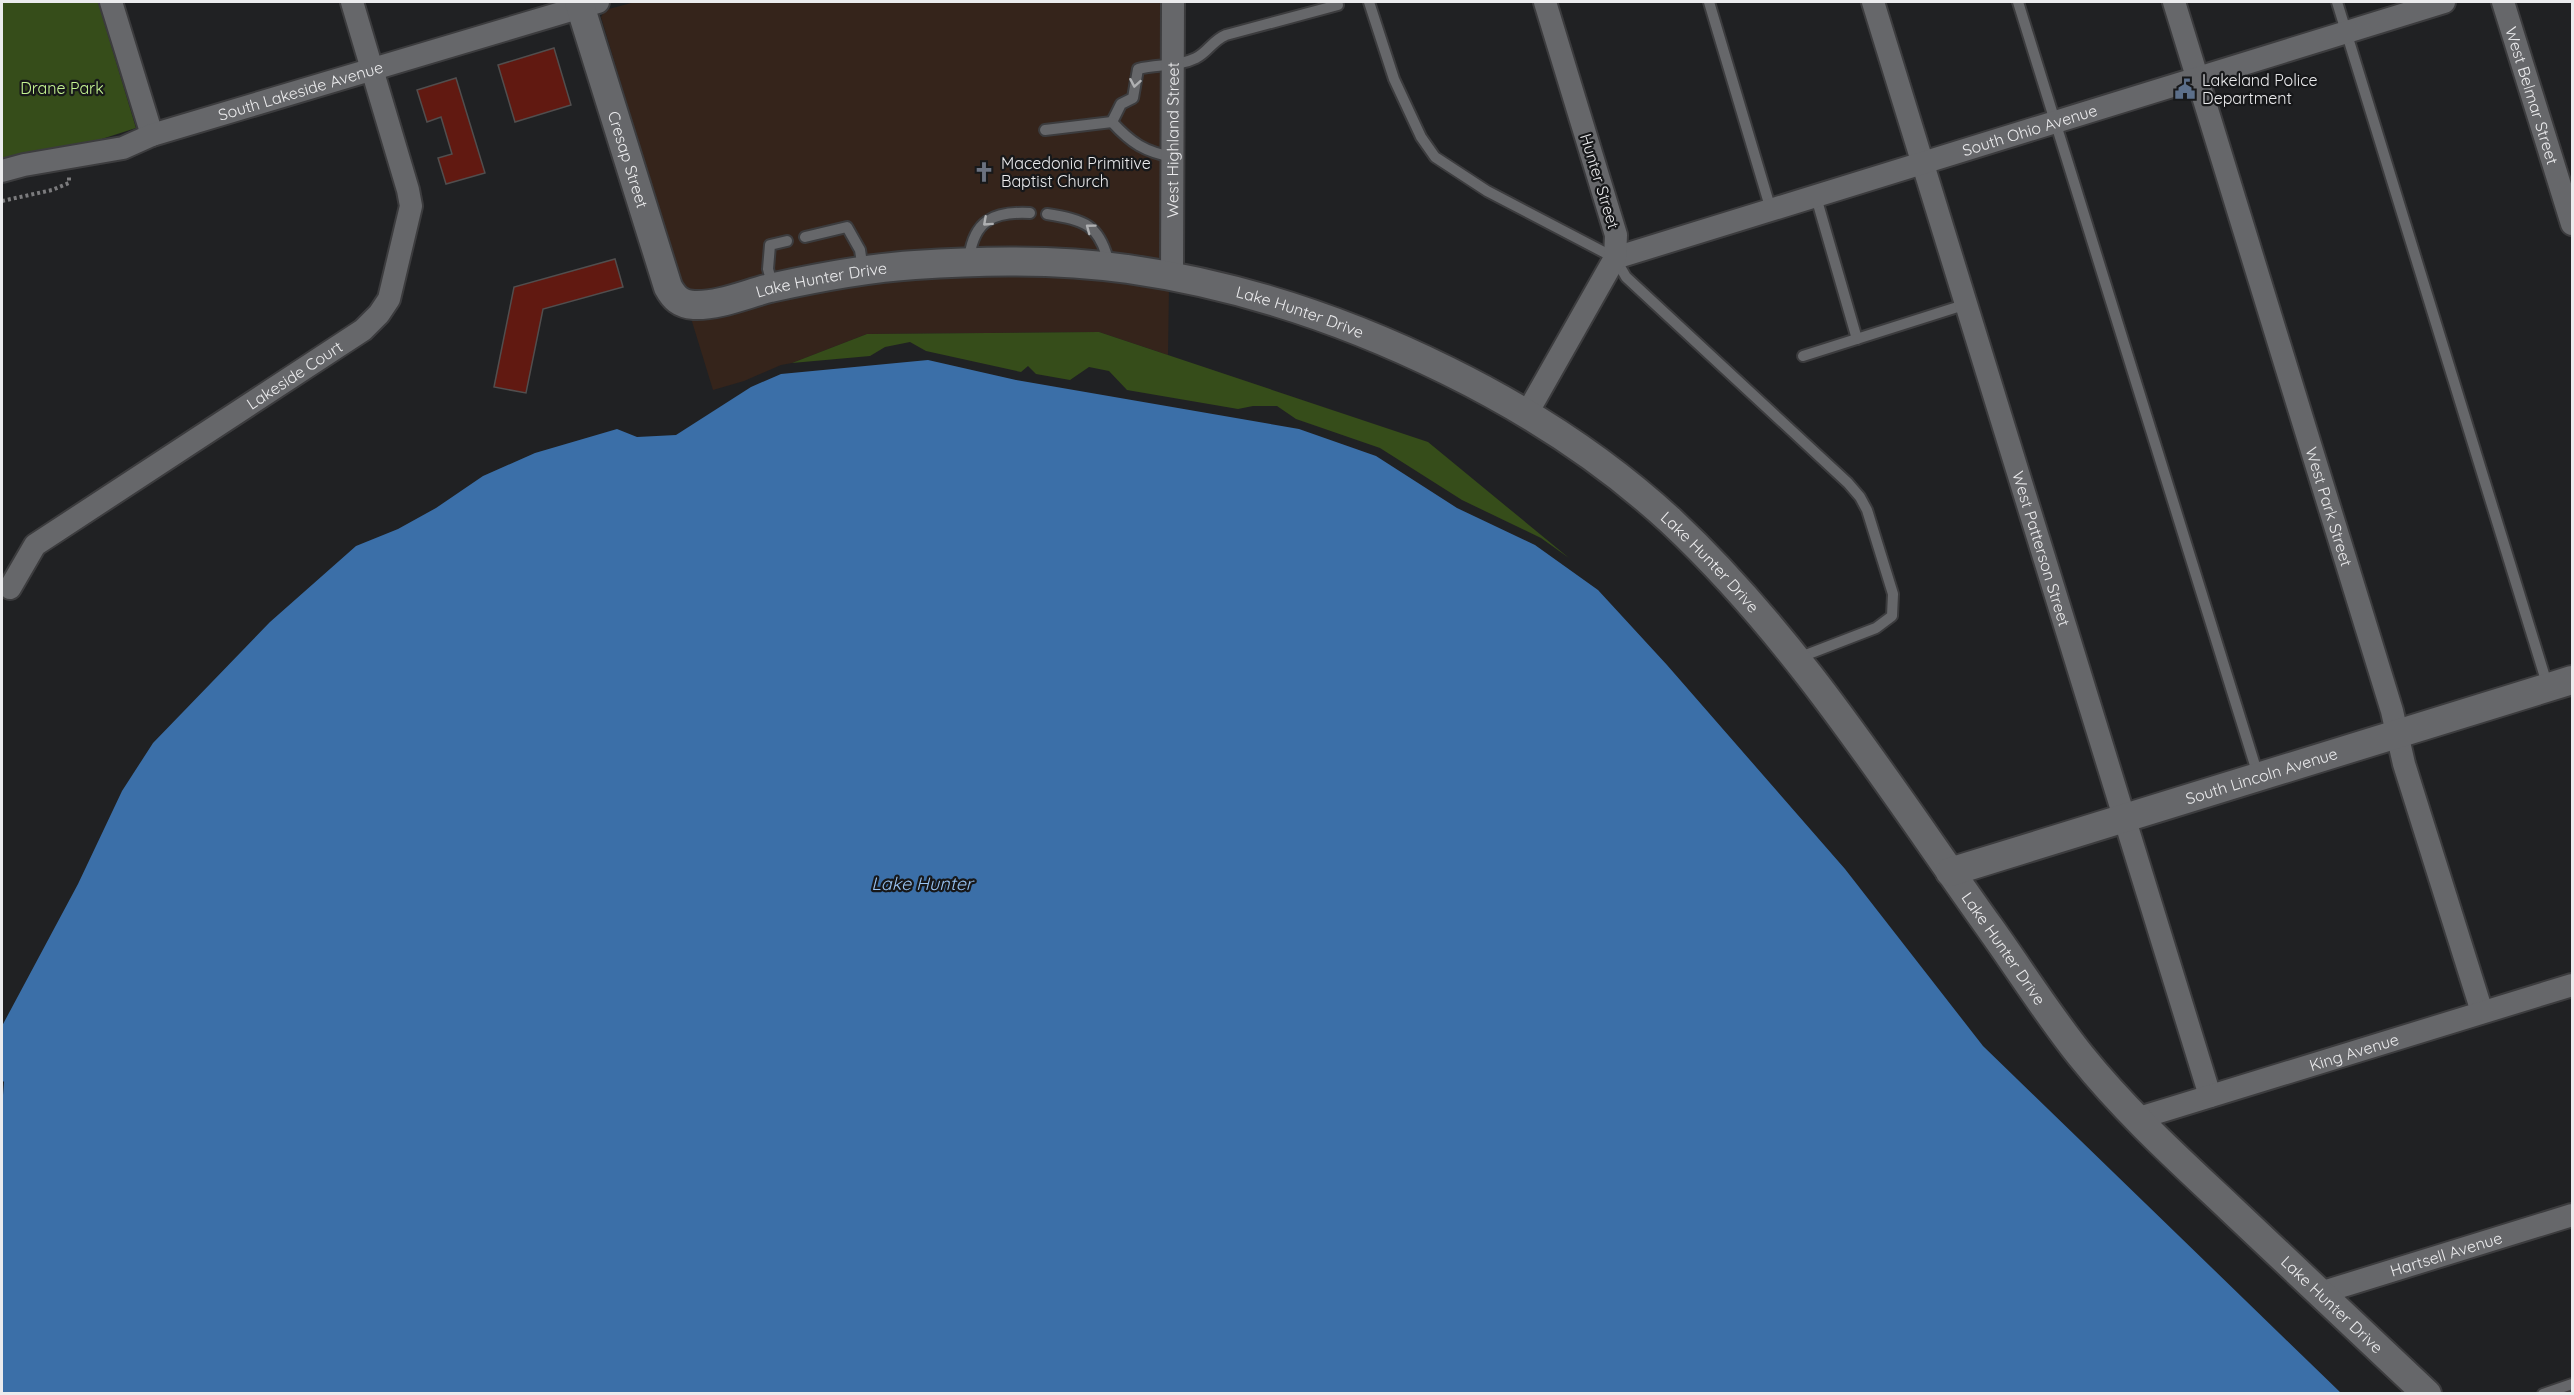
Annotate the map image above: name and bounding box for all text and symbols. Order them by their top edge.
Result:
street label: West Belmar Street [2501,24,2563,167]
street label: South Lakeside Avenue [216,57,385,125]
street label: West Highland Street [1162,62,1183,218]
place label: Lakeland Police Department [2202,70,2318,108]
public building icon: Lakeland Police Department [2173,77,2197,101]
park label: Drane Park [20,78,104,98]
one-way arrow [1130,79,1142,88]
street label: South Ohio Avenue [1960,100,2100,160]
street label: Cresap Street [604,109,653,210]
street label: Hunter Street [1576,131,1624,231]
place label: Macedonia Primitive Baptist Church [1001,153,1151,191]
church icon: Macedonia Primitive Baptist Church [972,160,996,184]
one-way arrow [983,215,994,226]
one-way arrow [1086,224,1097,235]
street label: Lake Hunter Drive [753,258,888,302]
street label: Lake Hunter Drive [1234,281,1367,342]
street label: Lakeside Court [243,336,346,414]
street label: West Park Street [2301,445,2357,569]
street label: West Patterson Street [2008,469,2075,629]
street label: Lake Hunter Drive [1657,507,1764,617]
street label: South Lincoln Avenue [2183,743,2340,809]
water label: Lake Hunter [871,872,975,895]
street label: Lake Hunter Drive [1958,888,2050,1009]
street label: King Avenue [2307,1029,2401,1075]
street label: Hartsell Avenue [2388,1227,2505,1281]
street label: Lake Hunter Drive [2277,1251,2387,1357]

